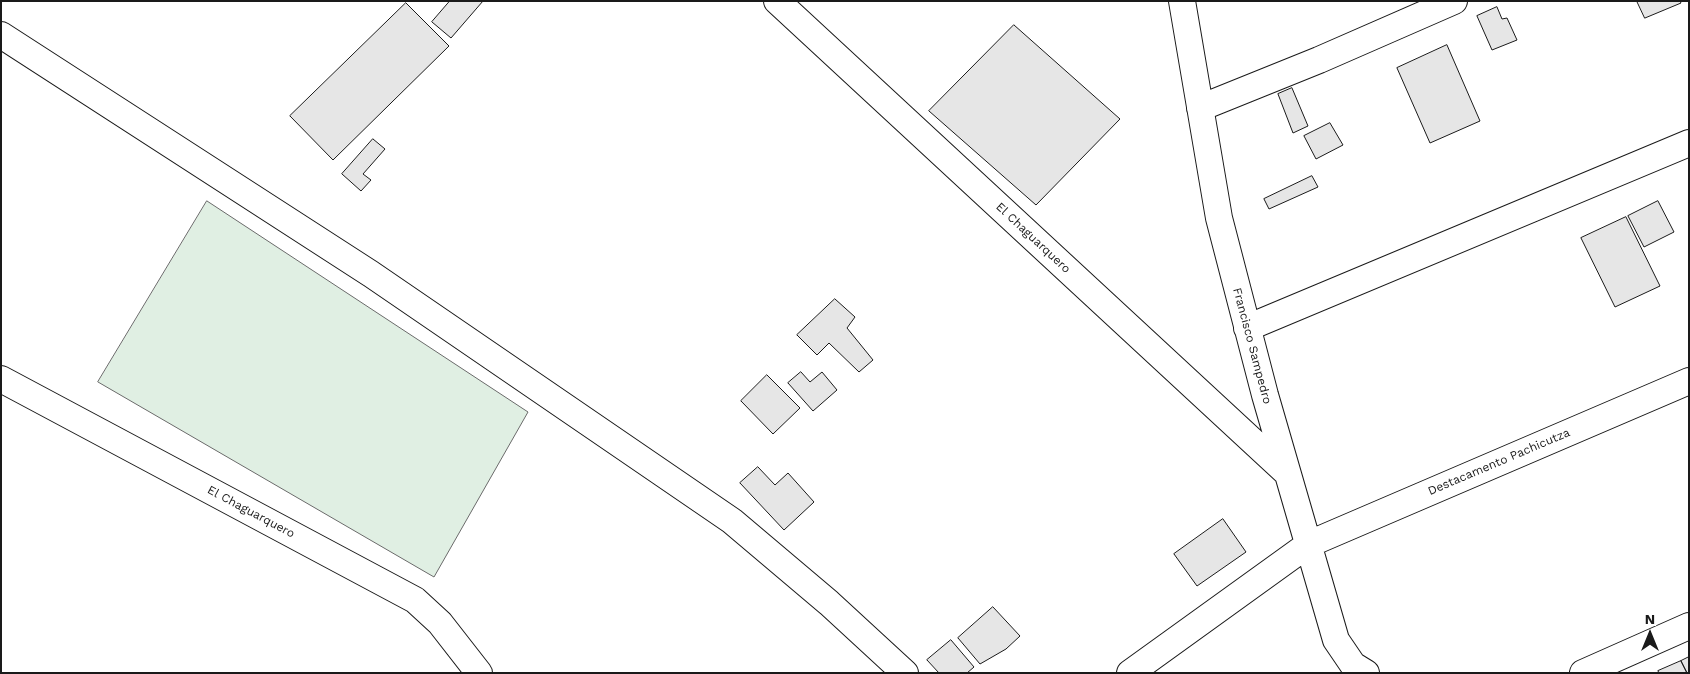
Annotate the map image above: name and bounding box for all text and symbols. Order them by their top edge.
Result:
street label: El Chaguarquero [993,200,1073,276]
street label: Francisco Sampedro [1230,286,1274,406]
street label: Destacamento Pachicutza [1426,425,1572,499]
street label: El Chaguarquero [205,483,297,541]
north arrow [1625,609,1675,659]
text: N [1645,611,1655,627]

